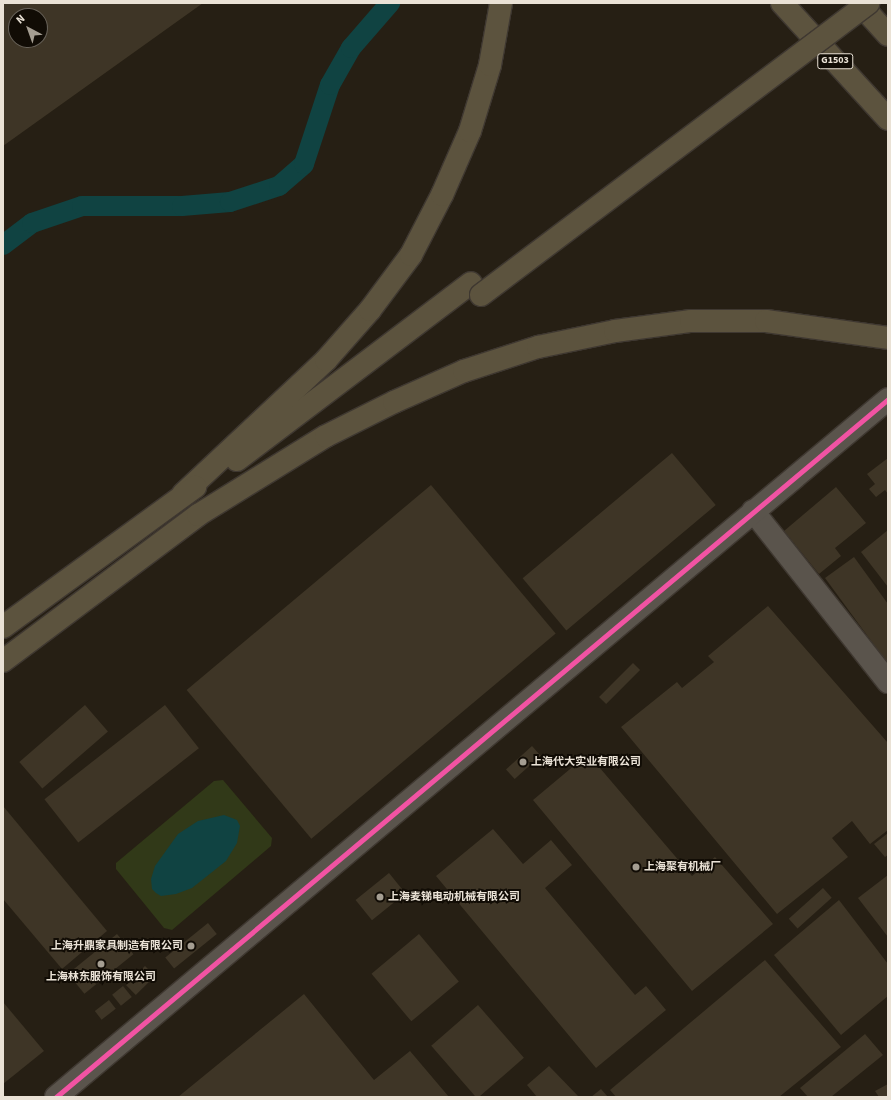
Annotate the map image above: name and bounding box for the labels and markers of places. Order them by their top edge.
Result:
place label: 上海代大实业有限公司 [531,755,641,769]
marker: 上海代大实业有限公司 [518,757,528,767]
place label: 上海聚有机械厂 [644,860,721,874]
marker: 上海聚有机械厂 [631,862,641,872]
place label: 上海麦锑电动机械有限公司 [388,890,520,904]
marker: 上海麦锑电动机械有限公司 [375,892,385,902]
place label: 上海升鼎家具制造有限公司 [51,939,183,953]
marker: 上海升鼎家具制造有限公司 [186,941,196,951]
marker: 上海林东服饰有限公司 [96,959,106,969]
place label: 上海林东服饰有限公司 [46,970,156,984]

